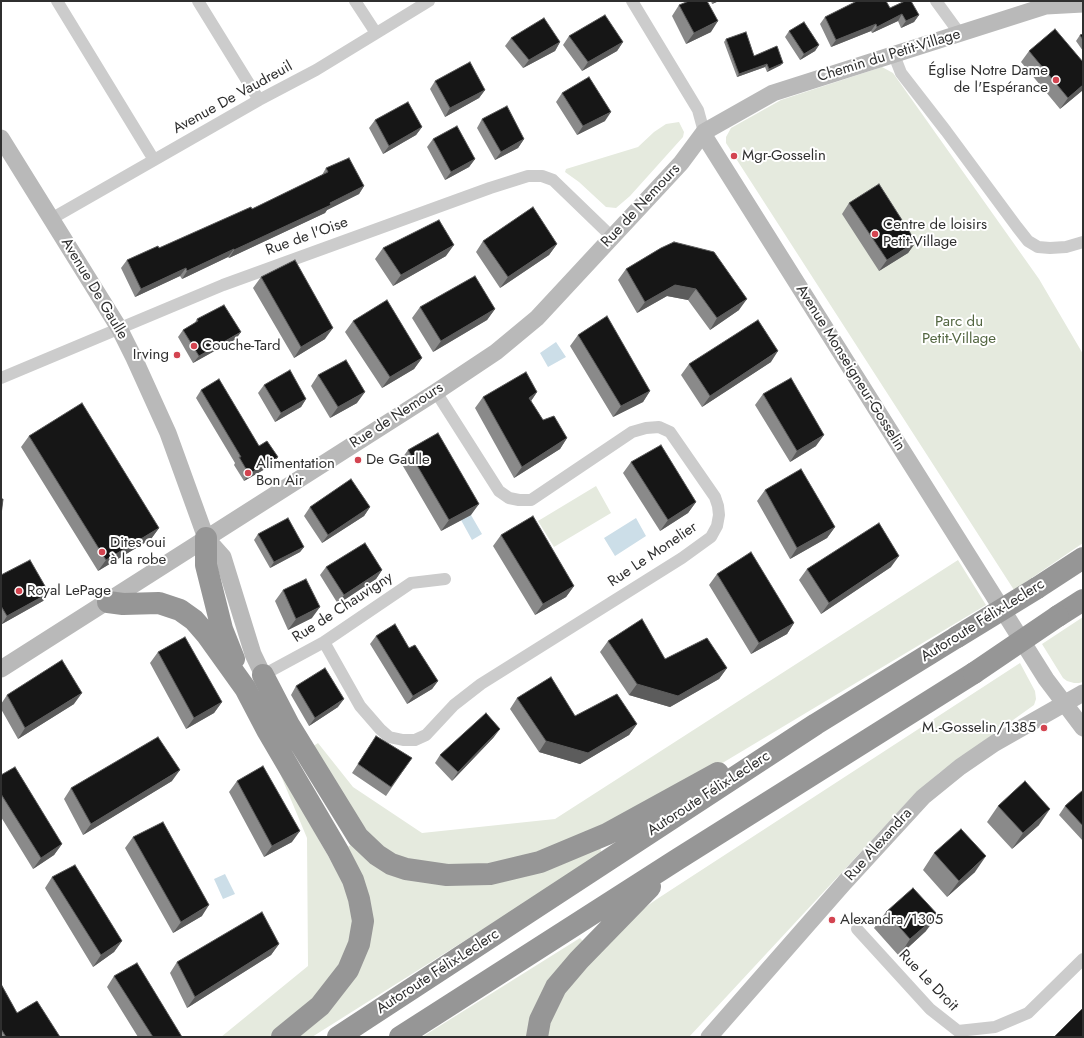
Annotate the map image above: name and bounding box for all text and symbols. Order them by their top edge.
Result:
street label: Chemin du Petit-Village [815,26,963,86]
street label: Avenue De Vaudreuil [170,58,296,138]
place label: Église Notre Dame de l'Espérance [928,62,1048,97]
marker: Église Notre Dame de l'Espérance [1051,75,1061,85]
place label: Mgr-Gosselin [742,147,826,165]
marker: Mgr-Gosselin [729,151,739,161]
street label: Rue de Nemours [598,161,684,251]
street label: Rue de l'Oise [263,214,351,260]
place label: Centre de loisirs Petit-Village [883,216,987,251]
marker: Centre de loisirs Petit-Village [870,229,880,239]
street label: Avenue De Gaulle [57,235,131,343]
street label: Avenue Monseigneur-Gosselin [791,282,909,454]
park label: Parc du Petit-Village [922,313,996,348]
place label: Couche-Tard [202,337,281,355]
marker: Couche-Tard [189,341,199,351]
place label: Irving [133,346,169,364]
marker: Irving [172,350,182,360]
street label: Rue de Nemours [347,379,447,453]
place label: De Gaulle [366,451,430,469]
place label: Alimentation Bon Air [256,455,335,490]
marker: De Gaulle [353,455,363,465]
marker: Alimentation Bon Air [243,468,253,478]
street label: Rue Le Monelier [605,519,701,591]
place label: Dites oui à la robe [110,534,166,569]
marker: Dites oui à la robe [97,547,107,557]
street label: Rue de Chauvigny [289,569,397,647]
street label: Autoroute Félix-Leclerc [918,576,1048,666]
place label: Royal LePage [27,582,111,600]
marker: Royal LePage [14,586,24,596]
place label: M.-Gosselin/1385 [922,719,1036,737]
marker: M.-Gosselin/1385 [1039,723,1049,733]
street label: Autoroute Félix-Leclerc [644,748,774,840]
street label: Rue Alexandra [842,805,916,885]
place label: Alexandra/1305 [840,911,943,929]
marker: Alexandra/1305 [827,915,837,925]
street label: Autoroute Félix-Leclerc [373,926,503,1018]
street label: Rue Le Droit [894,947,962,1015]

